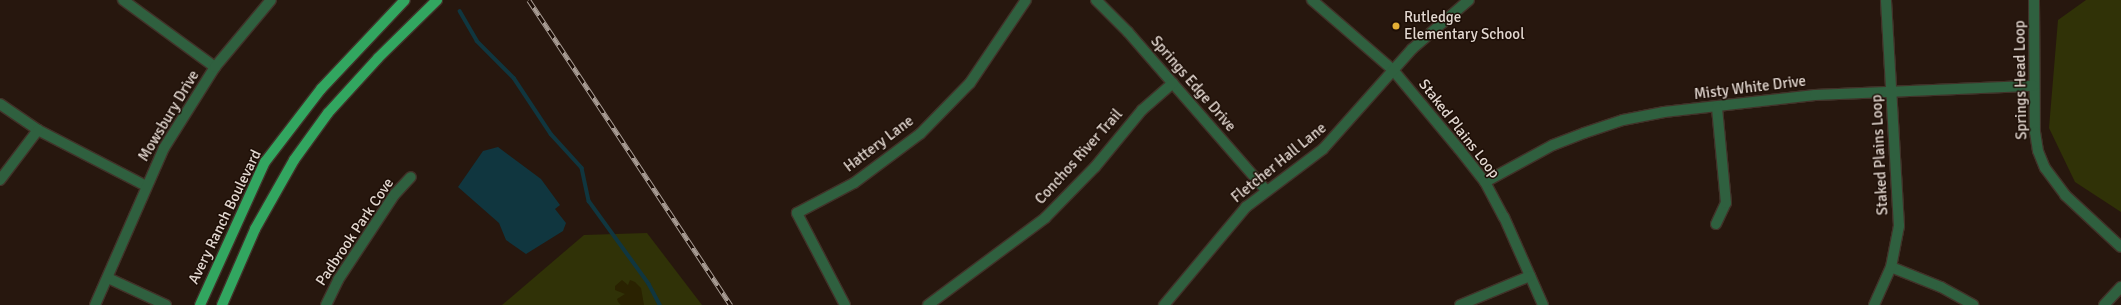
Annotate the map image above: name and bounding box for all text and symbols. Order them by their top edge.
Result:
place label: Rutledge Elementary School [1404,8,1525,43]
street label: Springs Head Loop [2011,20,2031,140]
marker: Rutledge Elementary School [1391,21,1401,31]
street label: Springs Edge Drive [1147,33,1239,135]
street label: Mowsbury Drive [135,67,203,165]
street label: Misty White Drive [1693,72,1807,104]
street label: Staked Plains Loop [1415,76,1503,182]
street label: Staked Plains Loop [1868,94,1892,216]
street label: Conchos River Trail [1032,106,1126,208]
street label: Hattery Lane [841,112,917,176]
street label: Fletcher Hall Lane [1228,119,1330,207]
street label: Avery Ranch Boulevard [185,147,265,287]
street label: Padbrook Park Cove [312,175,398,289]

